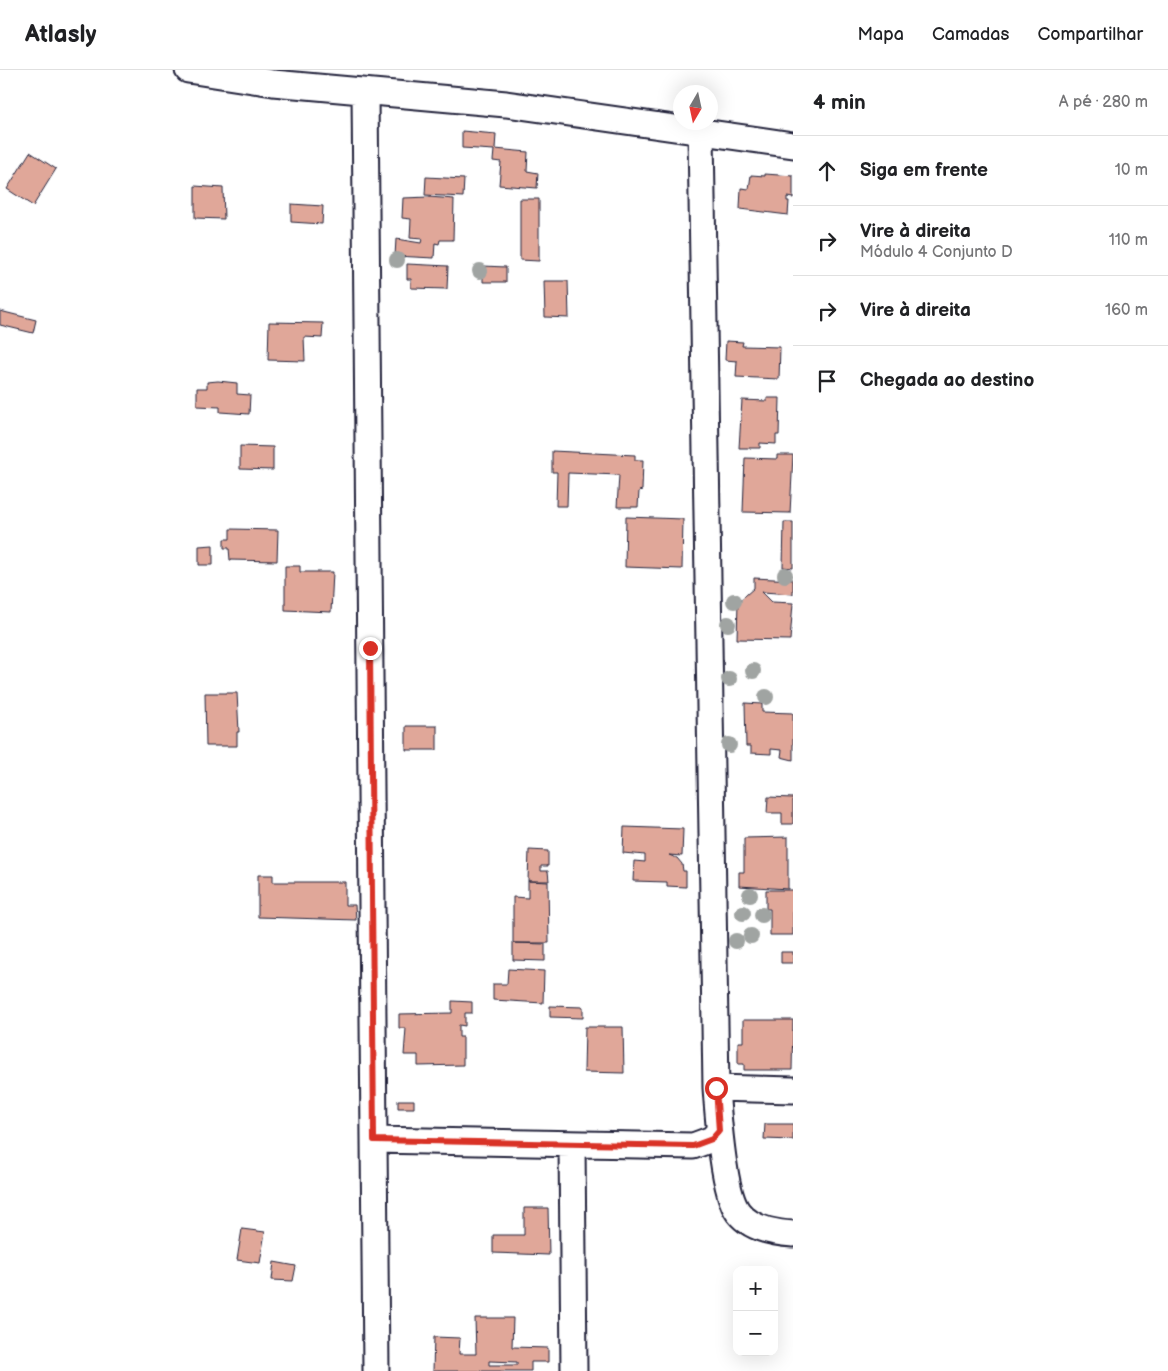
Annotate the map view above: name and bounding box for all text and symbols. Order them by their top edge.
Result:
text: Atlasly [25,20,96,49]
text: Mapa [858,24,904,45]
text: Camadas [932,24,1009,45]
text: Compartilhar [1037,24,1143,45]
north arrow [673,85,718,130]
text: 4 min [813,90,866,115]
text: A pé · 280 m [1059,93,1148,112]
icon: ahead [813,157,841,185]
text: Siga em frente [860,159,988,182]
text: 10 m [1115,161,1148,180]
text: Vire à direita [860,220,971,243]
icon: right [813,227,841,255]
text: 110 m [1109,231,1148,250]
text: Módulo 4 Conjunto D [860,243,1013,262]
icon: right [813,297,841,325]
text: Vire à direita [860,299,971,322]
text: 160 m [1105,301,1148,320]
icon: arrive [813,367,841,395]
text: Chegada ao destino [860,369,1034,392]
route end [359,637,382,660]
route start [705,1077,728,1100]
map controls [733,1266,778,1356]
button: + [733,1266,778,1311]
button: − [733,1311,778,1356]

